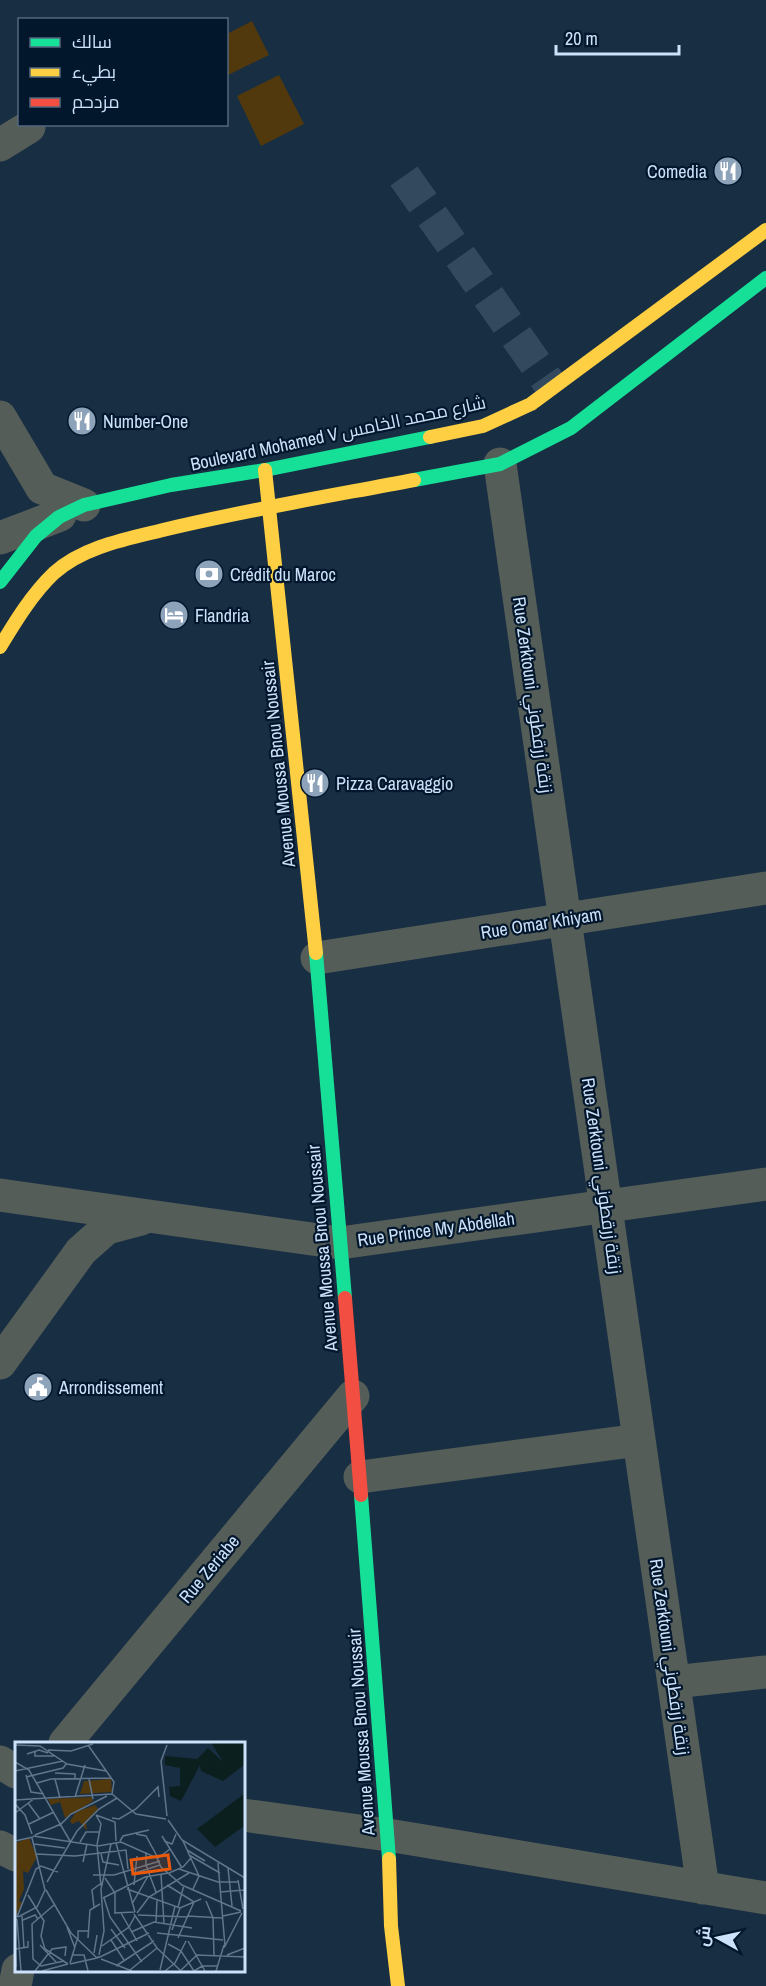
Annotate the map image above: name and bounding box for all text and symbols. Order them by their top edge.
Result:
legend [18,18,228,126]
scale bar [556,18,679,56]
text: 20 m [565,26,598,51]
text: سالك [72,29,112,54]
text: بطيء [72,59,116,86]
text: مزدحم [72,89,120,114]
restaurant icon: Comedia [712,155,744,187]
place label: Comedia [647,159,707,184]
street label: Boulevard Mohamed V شارع محمد الخامس [188,389,488,477]
restaurant icon: Number-One [66,405,98,437]
place label: Number-One [103,409,188,434]
bank icon: Crédit du Maroc [193,558,225,590]
place label: Crédit du Maroc [230,562,336,587]
street label: Rue Zerktouni زنقة زرقطوني [505,595,559,795]
hotel icon: Flandria [158,599,190,631]
place label: Flandria [195,603,249,628]
street label: Avenue Moussa Bnou Noussair [255,660,301,869]
restaurant icon: Pizza Caravaggio [299,767,331,799]
place label: Pizza Caravaggio [336,771,453,796]
street label: Rue Omar Khiyam [479,901,603,945]
street label: Rue Zerktouni زنقة زرقطوني [574,1076,628,1276]
street label: Avenue Moussa Bnou Noussair [301,1144,344,1353]
street label: Rue Prince My Abdellah [356,1206,516,1252]
public building icon: Arrondissement [22,1371,54,1403]
place label: Arrondissement [58,1375,163,1400]
street label: Rue Zeriabe [173,1530,245,1608]
street label: Rue Zerktouni زنقة زرقطوني [642,1557,696,1757]
street label: Avenue Moussa Bnou Noussair [341,1628,381,1837]
inset map [15,1742,244,1971]
north arrow [688,1908,748,1968]
text: ش [691,1924,715,1948]

